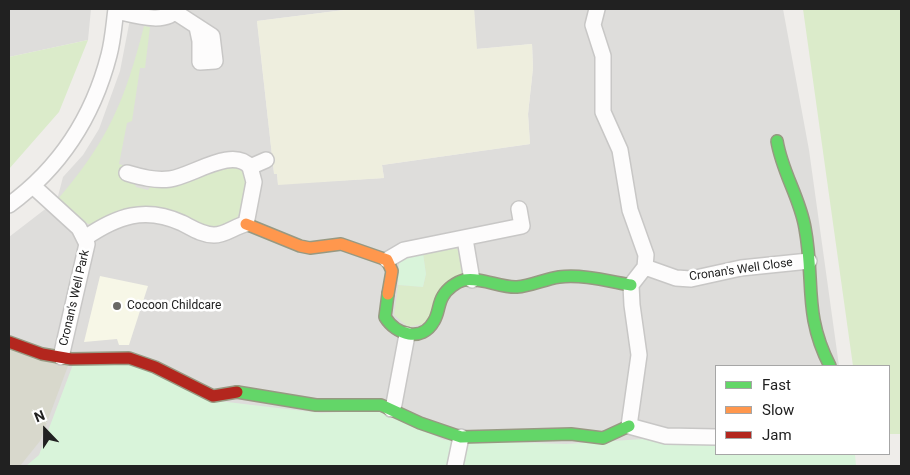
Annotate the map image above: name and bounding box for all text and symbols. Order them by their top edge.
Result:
street label: Cronan's Well Park [57,248,93,348]
street label: Cronan's Well Close [688,256,794,284]
place label: Cocoon Childcare [127,299,221,313]
marker: Cocoon Childcare [111,300,123,312]
legend [715,365,890,455]
text: Fast [762,376,791,394]
text: Slow [762,401,794,419]
north arrow [20,405,70,455]
text: N [32,407,47,425]
text: Jam [762,426,792,444]

